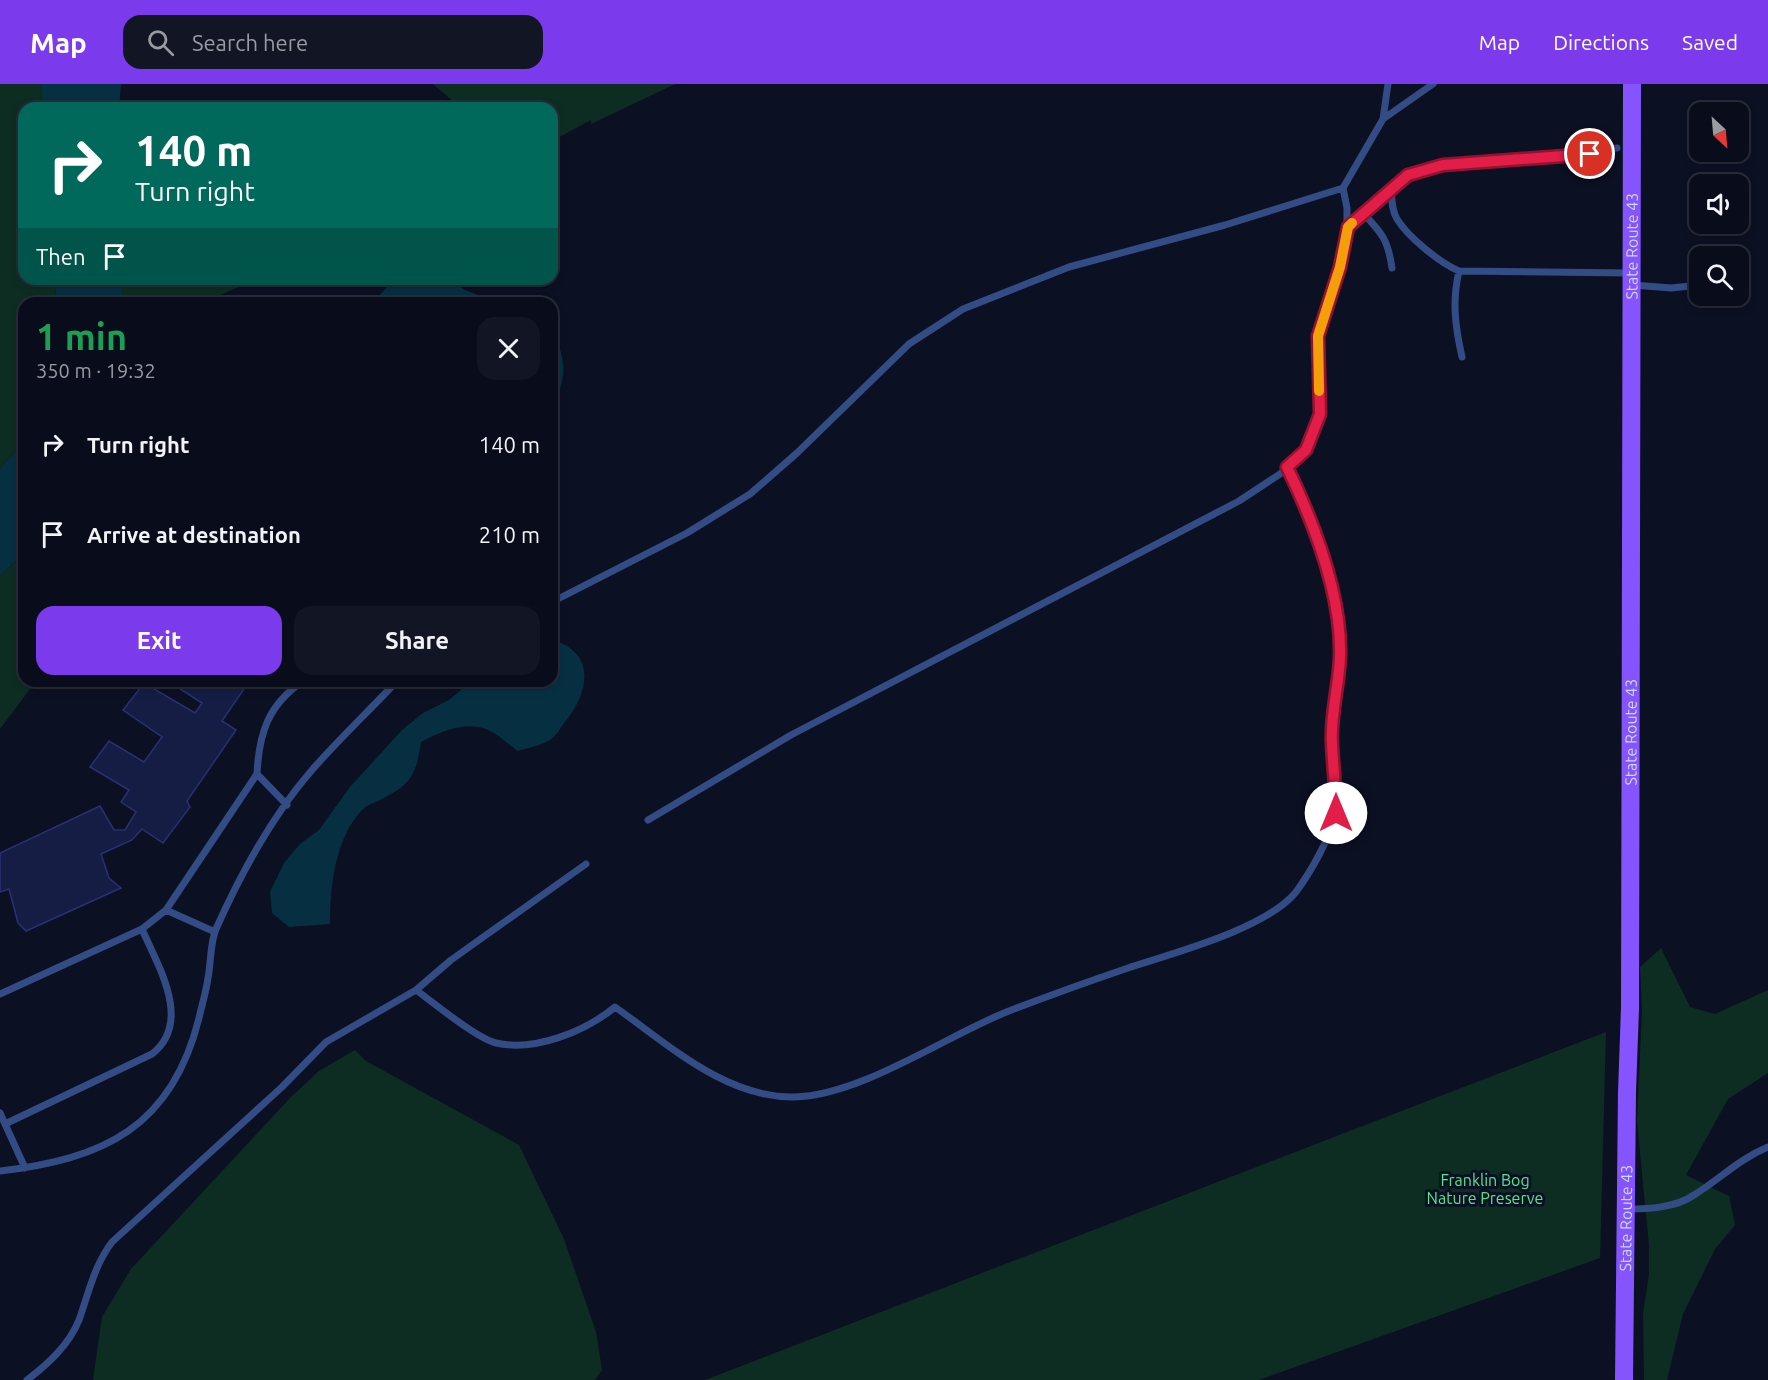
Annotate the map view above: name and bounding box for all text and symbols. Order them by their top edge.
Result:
search box [123,15,543,69]
icon: search [144,26,177,59]
text: Map [30,27,87,58]
text: Search here [192,30,308,55]
text: Map [1479,30,1520,54]
text: Directions [1553,30,1649,54]
text: Saved [1682,30,1738,54]
north arrow [1689,102,1749,162]
map controls [1689,102,1749,306]
icon: right [36,126,114,204]
text: 140 m [135,127,252,174]
pin [1564,128,1615,179]
icon: arrive [1573,137,1606,170]
button: sound [1689,174,1749,234]
text: Turn right [135,176,255,206]
street label: State Route 43 [1623,193,1641,300]
icon: arrive [98,240,131,273]
text: Then [36,244,86,269]
button: search [1689,246,1749,306]
text: 1 min [36,316,127,357]
button: close [477,317,540,380]
text: 350 m · 19:32 [36,359,156,382]
icon: right [36,428,69,461]
text: Turn right [87,432,189,457]
text: 140 m [479,432,540,457]
icon: arrive [36,518,69,551]
text: Arrive at destination [87,522,301,547]
text: 210 m [479,522,540,547]
button: Exit [36,606,282,675]
button: Share [294,606,540,675]
street label: State Route 43 [1621,679,1640,786]
position arrow [1304,781,1368,845]
street label: State Route 43 [1616,1164,1635,1272]
park label: Franklin Bog Nature Preserve [1427,1171,1543,1207]

